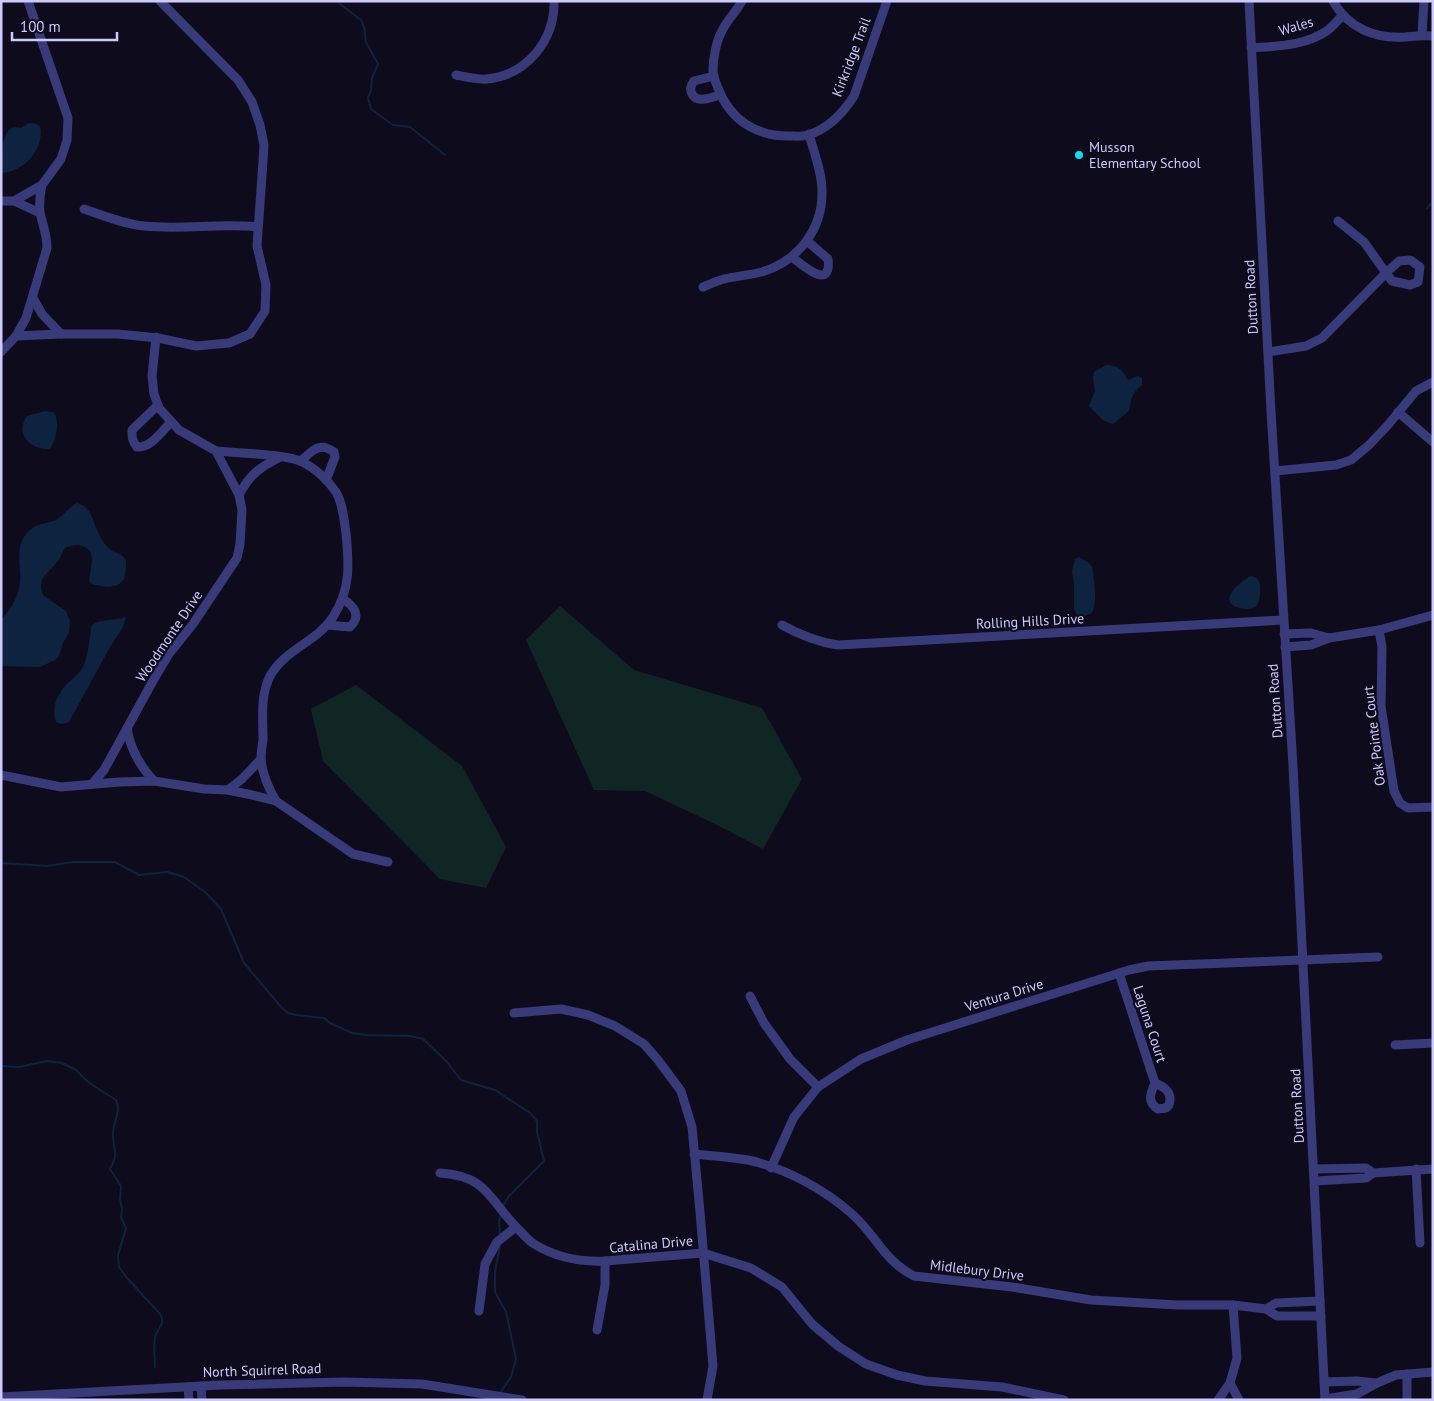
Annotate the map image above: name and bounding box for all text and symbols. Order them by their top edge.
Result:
scale bar [12,10,118,42]
street label: Wales [1277,12,1315,39]
street label: Kirkridge Trail [828,15,874,99]
text: 100 m [20,17,61,36]
place label: Musson Elementary School [1089,138,1201,172]
marker: Musson Elementary School [1073,149,1085,161]
street label: Dutton Road [1240,259,1262,335]
street label: Woodmonte Drive [132,587,206,685]
street label: Rolling Hills Drive [975,609,1085,633]
street label: Dutton Road [1263,663,1287,739]
street label: Oak Pointe Court [1359,685,1389,787]
street label: Ventura Drive [962,975,1045,1016]
street label: Laguna Court [1129,983,1171,1065]
street label: Dutton Road [1286,1068,1308,1144]
street label: Catalina Drive [608,1231,694,1257]
street label: Midlebury Drive [929,1255,1025,1285]
street label: North Squirrel Road [202,1359,322,1381]

